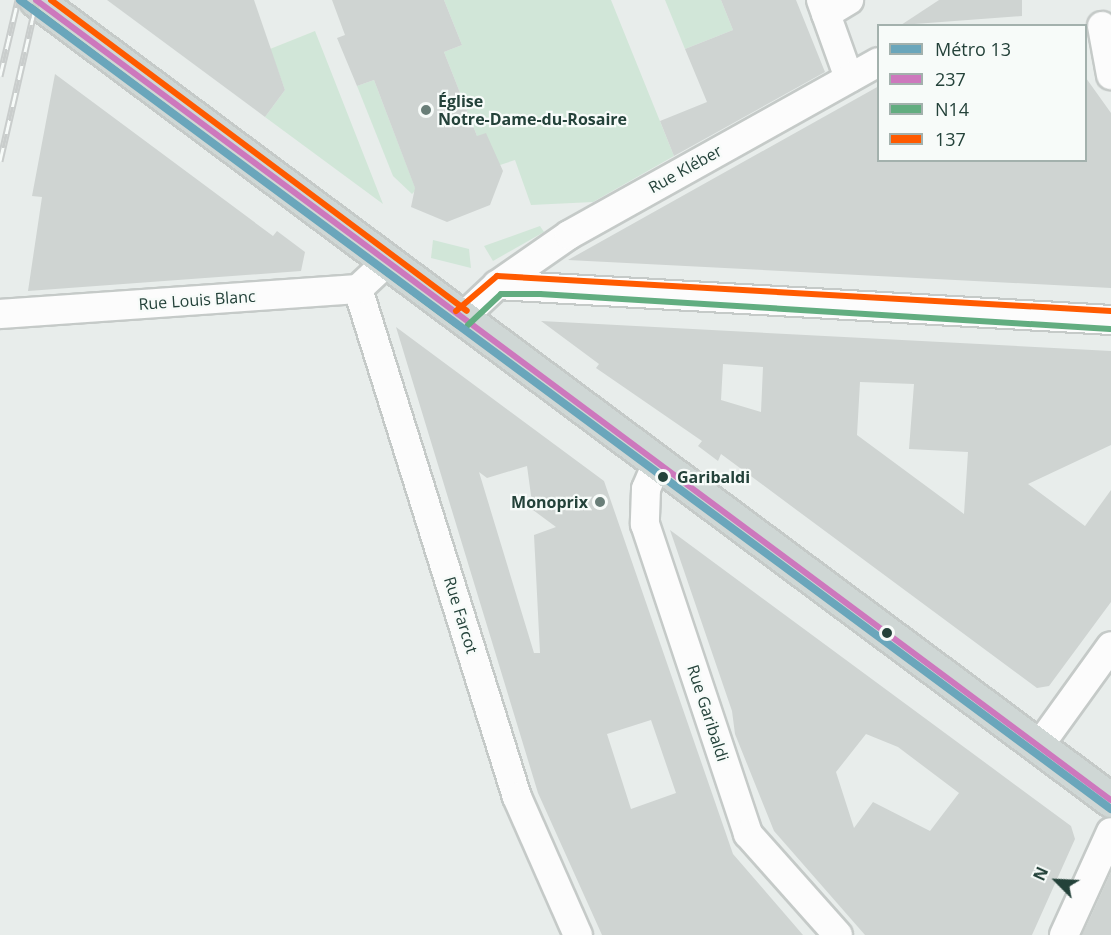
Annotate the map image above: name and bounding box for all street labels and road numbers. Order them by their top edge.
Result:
street label: Rue Kléber [645,141,725,197]
street label: Rue Louis Blanc [138,286,256,314]
street label: Rue Farcot [440,574,482,656]
street label: Rue Garibaldi [683,662,733,764]

